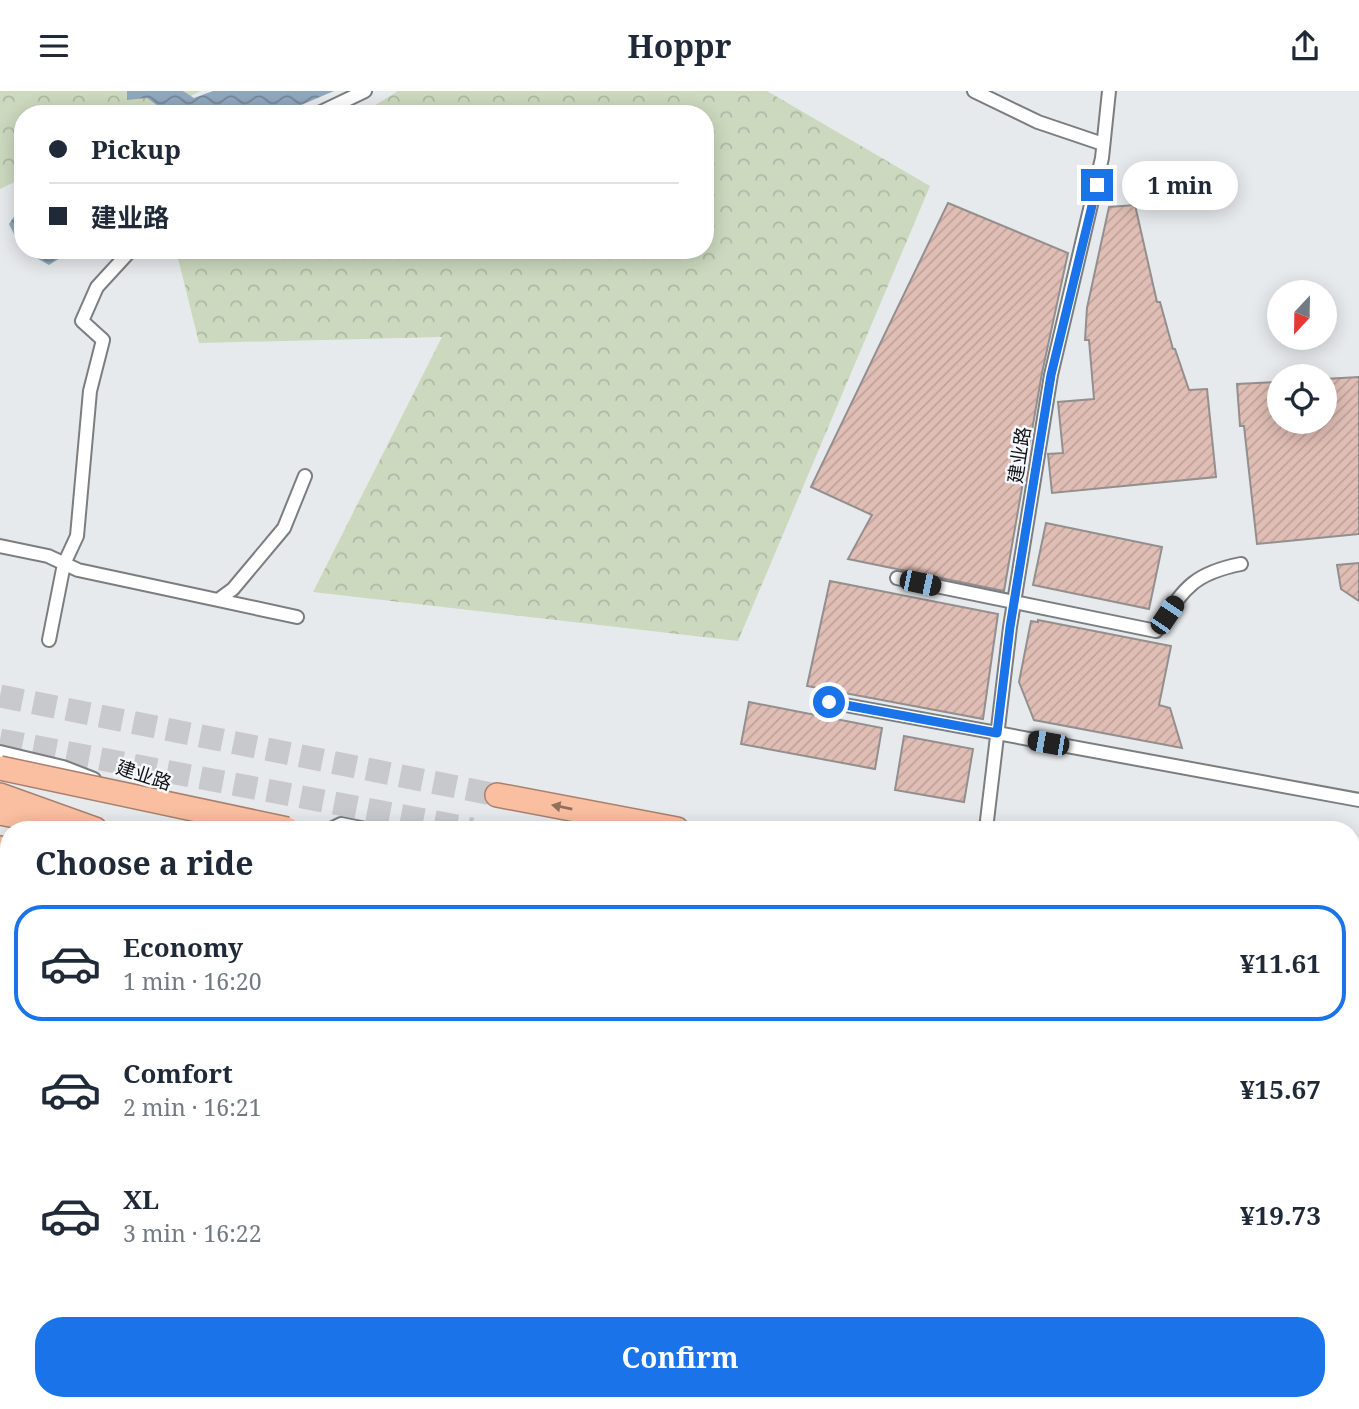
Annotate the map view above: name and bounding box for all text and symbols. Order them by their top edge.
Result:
text: Hoppr [628,24,731,67]
icon: menu [35,27,73,65]
icon: share [1286,27,1324,65]
text: Pickup [91,131,181,167]
callout: 1 min [1122,161,1237,210]
route end [1081,169,1113,201]
text: 1 min [1147,169,1213,201]
text: 建业路 [91,199,169,235]
north arrow [1267,280,1337,350]
map controls [1267,280,1337,434]
button: locate [1267,364,1337,434]
street label: 建业路 [1002,425,1036,485]
car [898,568,943,598]
car [1147,592,1188,638]
route start [813,686,845,718]
car [1026,729,1071,757]
street label: 建业路 [113,754,175,796]
one-way arrow [551,802,573,813]
text: Choose a ride [35,841,254,884]
text: Economy [123,929,243,965]
icon: car [39,932,102,995]
text: ¥11.61 [1240,945,1321,981]
text: 1 min · 16:20 [123,965,261,997]
text: Comfort [123,1055,233,1091]
icon: car [39,1058,102,1121]
text: ¥15.67 [1240,1071,1321,1107]
text: 2 min · 16:21 [123,1091,261,1123]
text: XL [123,1181,159,1217]
icon: car [39,1184,102,1247]
text: ¥19.73 [1240,1197,1321,1233]
text: 3 min · 16:22 [123,1217,261,1249]
button: Confirm [35,1317,1325,1397]

